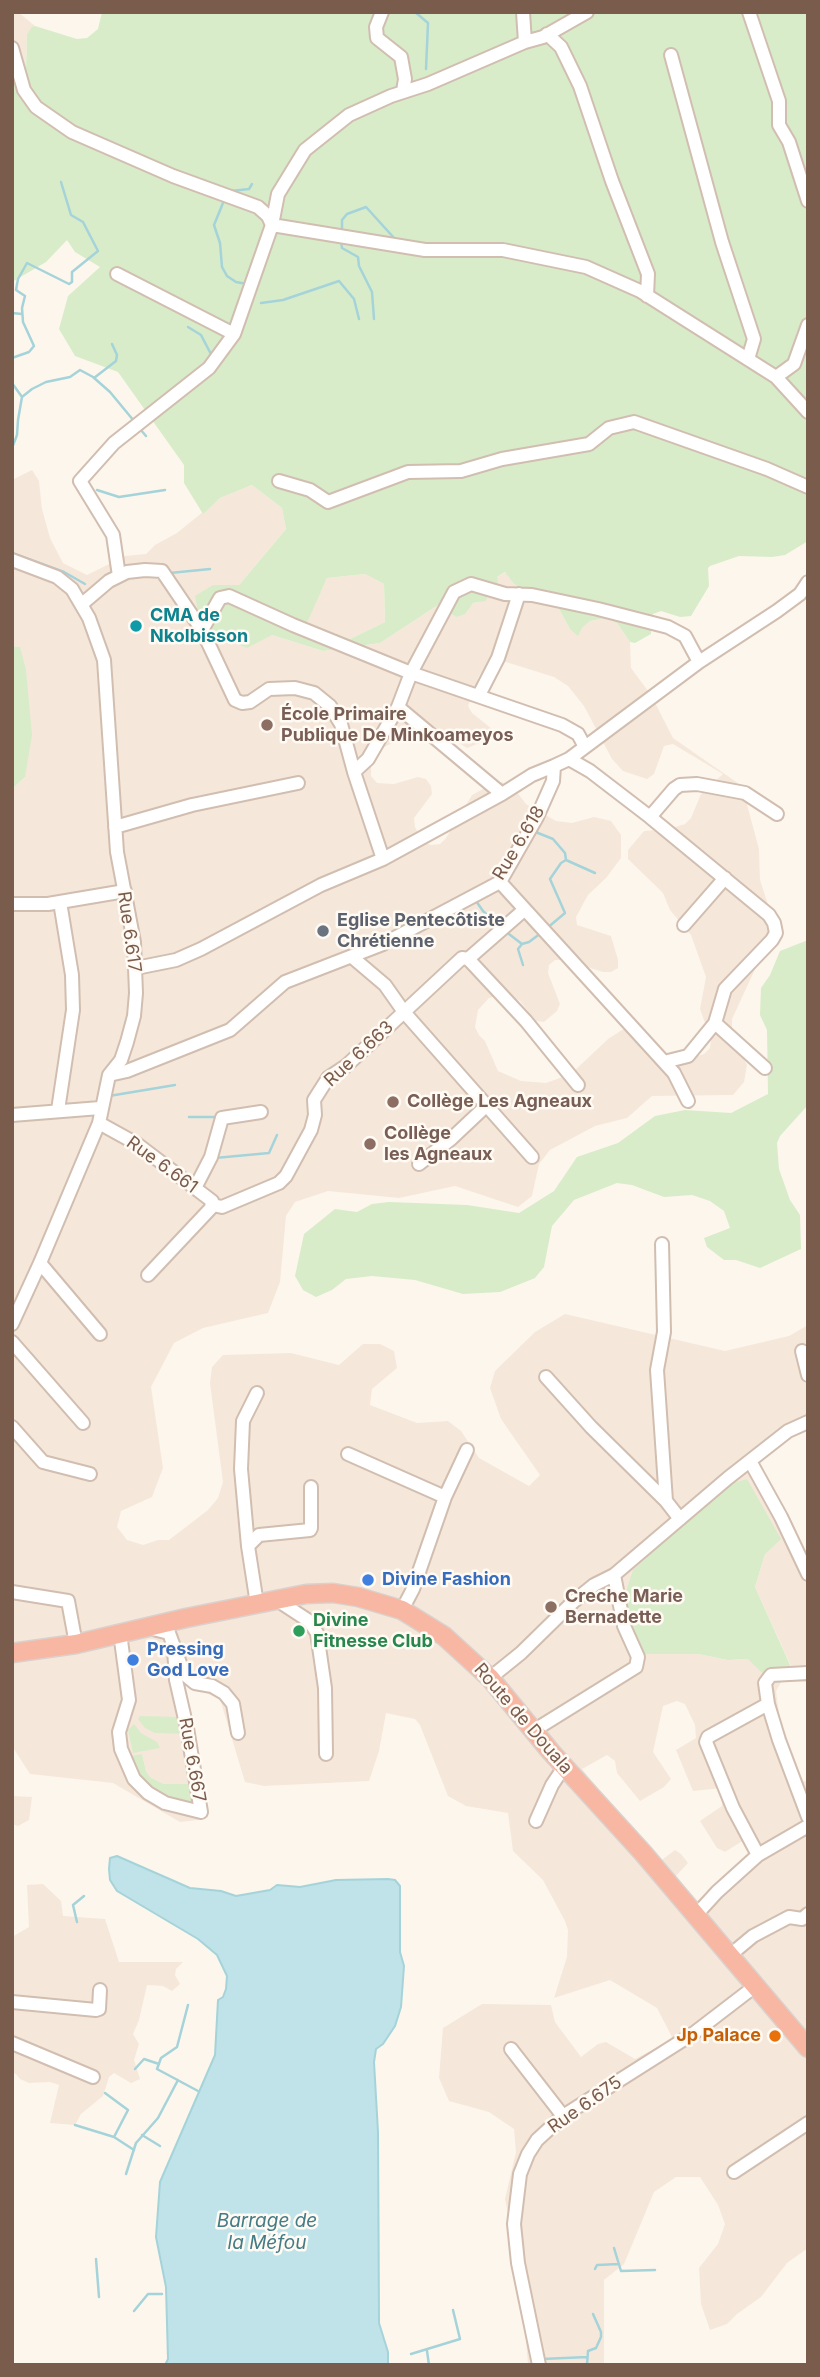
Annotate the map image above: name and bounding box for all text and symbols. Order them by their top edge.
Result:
place label: CMA de Nkolbisson [150,605,248,648]
marker: CMA de Nkolbisson [128,618,144,634]
place label: École Primaire Publique De Minkoameyos [281,704,514,746]
marker: École Primaire Publique De Minkoameyos [259,717,275,733]
street label: Rue 6.618 [488,802,550,884]
street label: Rue 6.617 [113,890,145,974]
place label: Eglise Pentecôtiste Chrétienne [337,910,505,953]
marker: Eglise Pentecôtiste Chrétienne [315,923,331,939]
street label: Rue 6.663 [320,1017,398,1091]
place label: Collège Les Agneaux [407,1091,592,1113]
marker: Collège Les Agneaux [385,1094,401,1110]
place label: Collège les Agneaux [384,1123,493,1166]
street label: Rue 6.661 [122,1132,202,1198]
marker: Collège les Agneaux [362,1136,378,1152]
place label: Divine Fashion [382,1569,511,1591]
marker: Divine Fashion [360,1572,376,1588]
place label: Creche Marie Bernadette [565,1586,683,1628]
marker: Creche Marie Bernadette [543,1599,559,1615]
place label: Divine Fitnesse Club [313,1610,433,1652]
marker: Divine Fitnesse Club [291,1623,307,1639]
place label: Pressing God Love [147,1639,229,1682]
marker: Pressing God Love [125,1652,141,1668]
street label: Route de Douala [469,1659,577,1779]
street label: Rue 6.667 [174,1716,210,1804]
place label: Jp Palace [676,2025,761,2047]
marker: Jp Palace [767,2028,783,2044]
street label: Rue 6.675 [544,2072,626,2138]
water label: Barrage de la Méfou [217,2210,317,2254]

